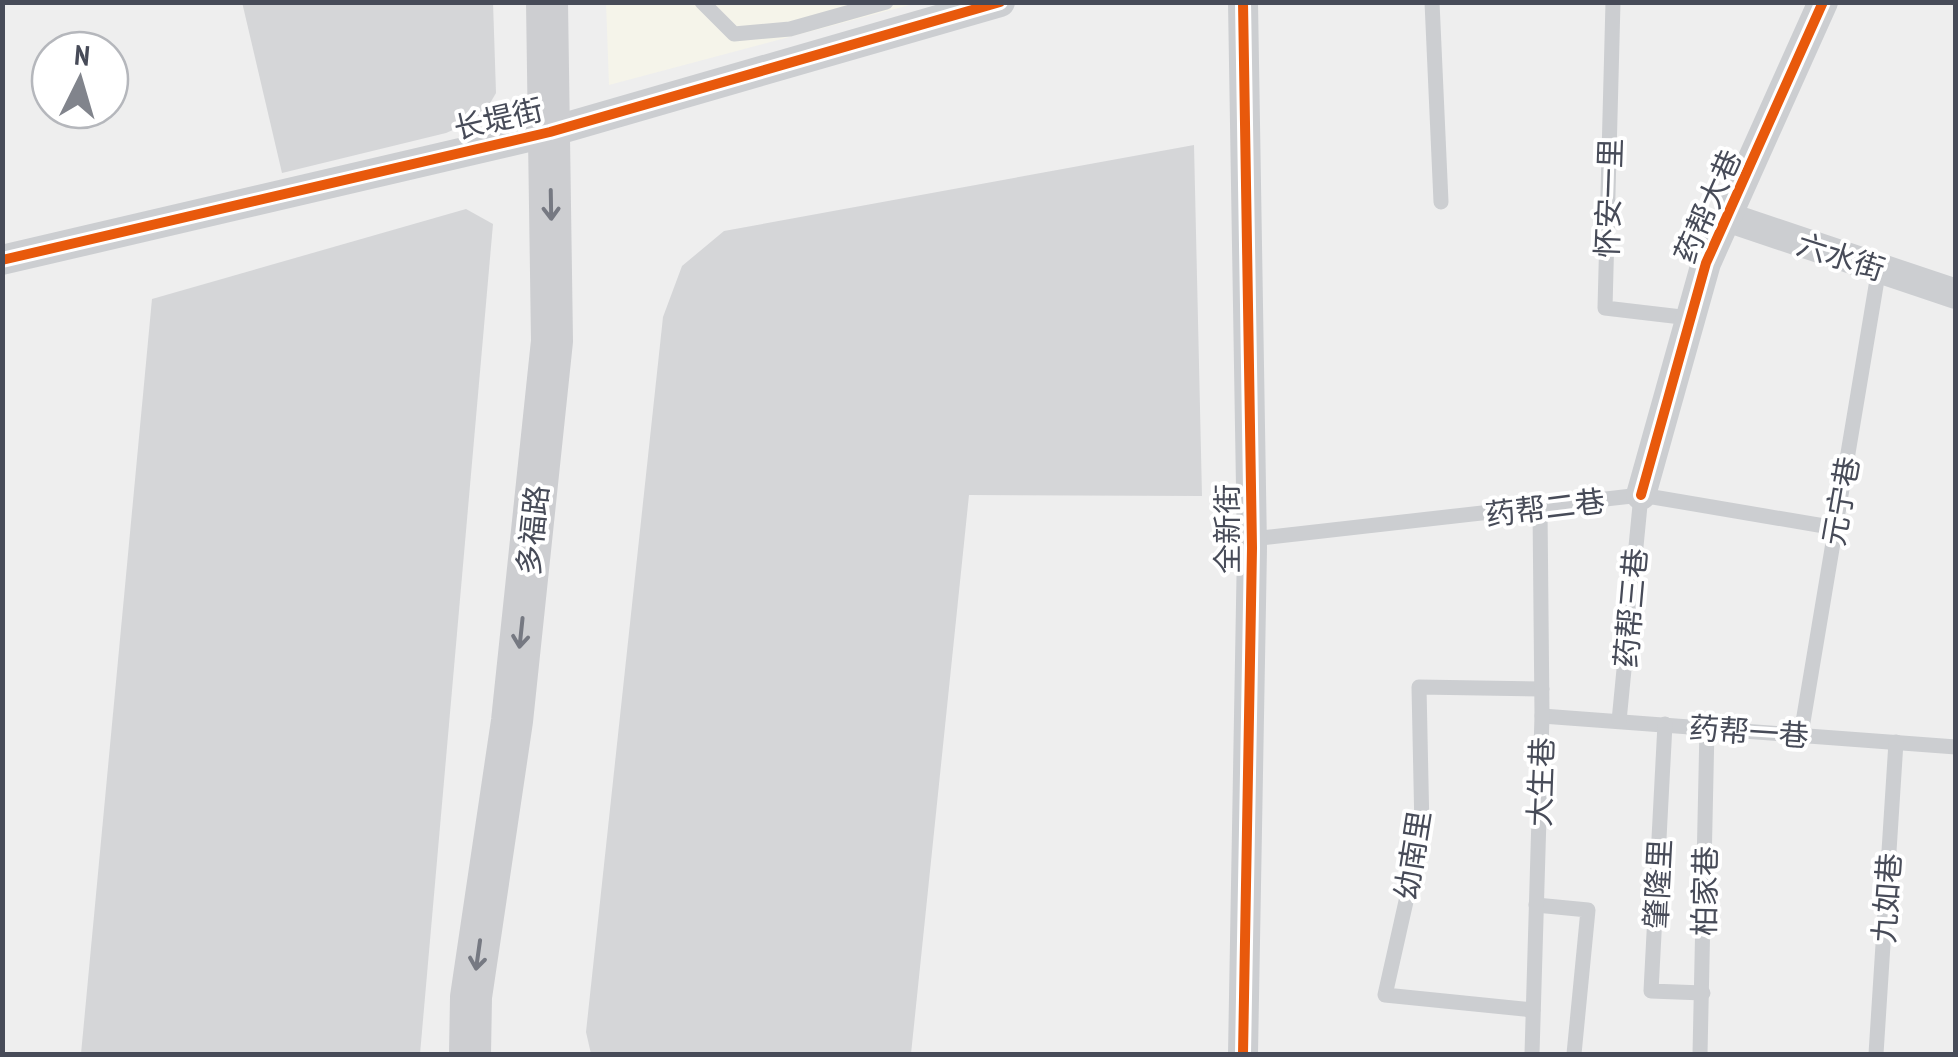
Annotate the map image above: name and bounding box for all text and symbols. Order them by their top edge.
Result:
north arrow [30,30,130,130]
text: N [73,36,91,74]
street label: 长堤街 [450,89,546,147]
street label: 怀安一里 [1586,137,1630,259]
street label: 药帮大巷 [1665,143,1749,269]
one-way arrow [542,188,560,220]
street label: 六水街 [1792,224,1890,288]
street label: 元宁巷 [1813,453,1867,549]
street label: 药帮二巷 [1483,480,1607,534]
street label: 多福路 [508,483,556,577]
street label: 全新街 [1207,484,1246,574]
street label: 药帮三巷 [1605,547,1655,669]
one-way arrow [512,617,531,649]
street label: 药帮一巷 [1688,707,1810,755]
street label: 大生巷 [1519,736,1561,828]
street label: 幼南里 [1386,808,1438,902]
street label: 肇隆里 [1635,838,1679,930]
street label: 柏家巷 [1684,846,1724,936]
street label: 九如巷 [1863,852,1909,944]
one-way arrow [468,939,486,971]

